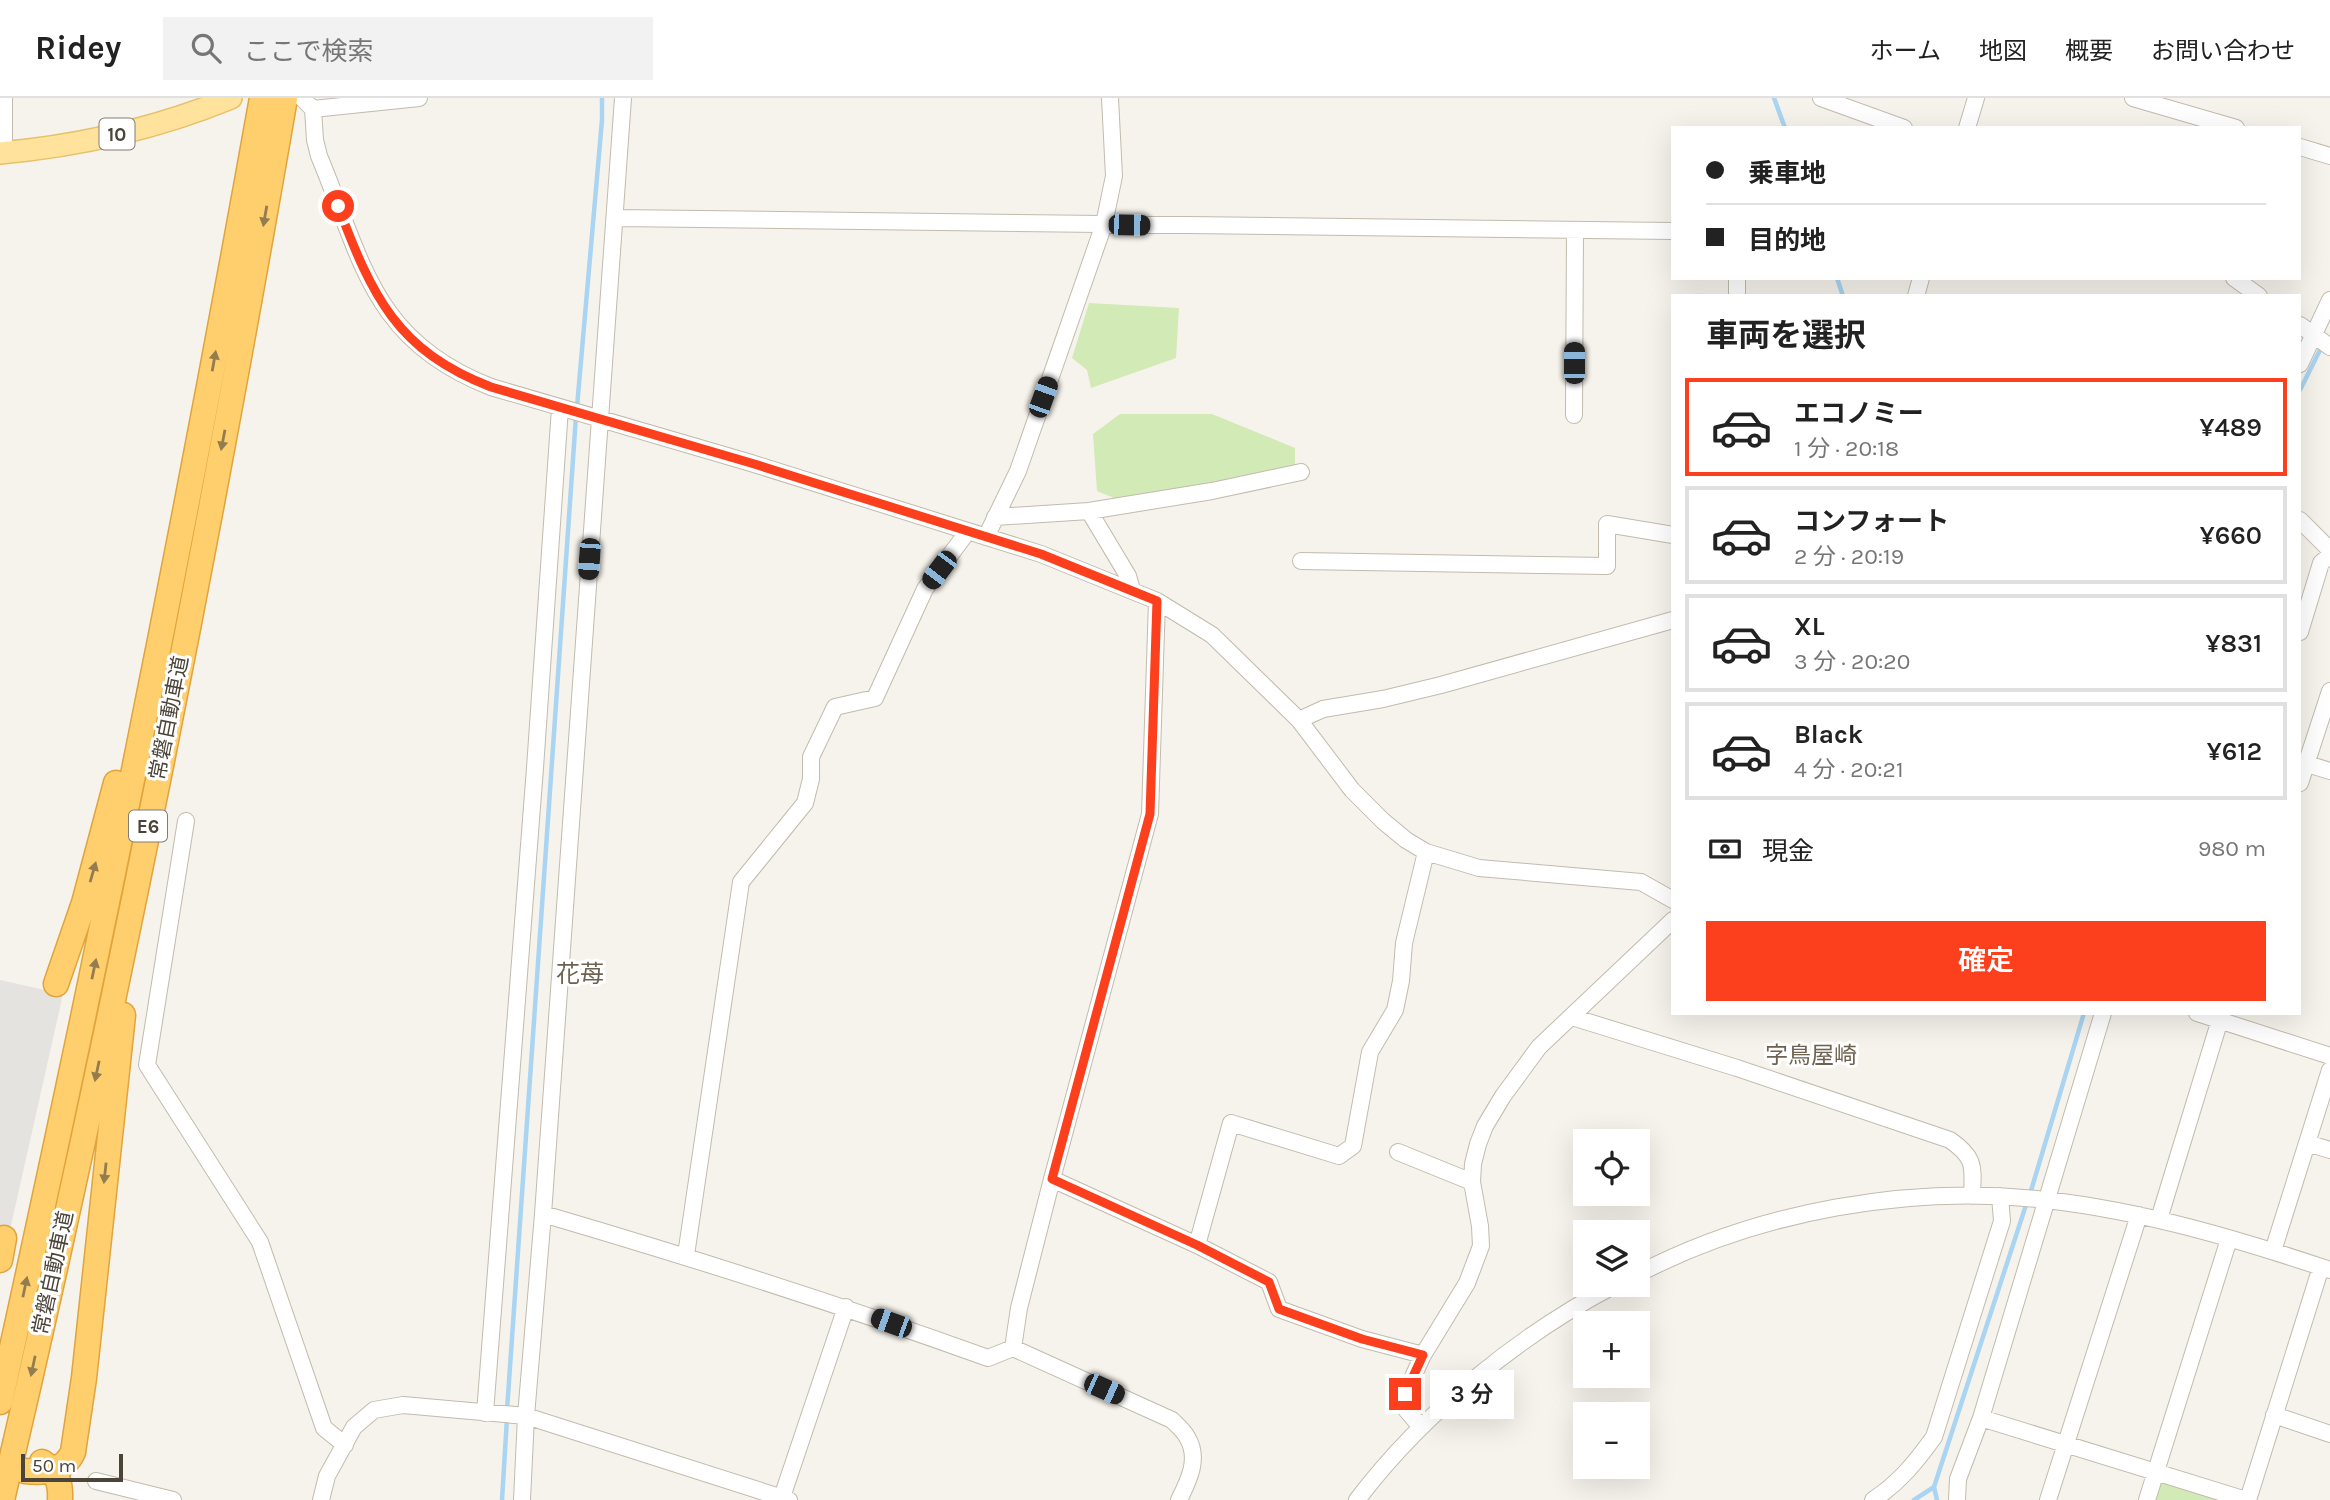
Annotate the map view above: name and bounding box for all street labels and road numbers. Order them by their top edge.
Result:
road number: 10 [100,118,134,150]
street label: 常磐自動車道 [145,654,193,782]
road number: E6 [129,810,167,842]
street label: 常磐自動車道 [28,1209,78,1337]

